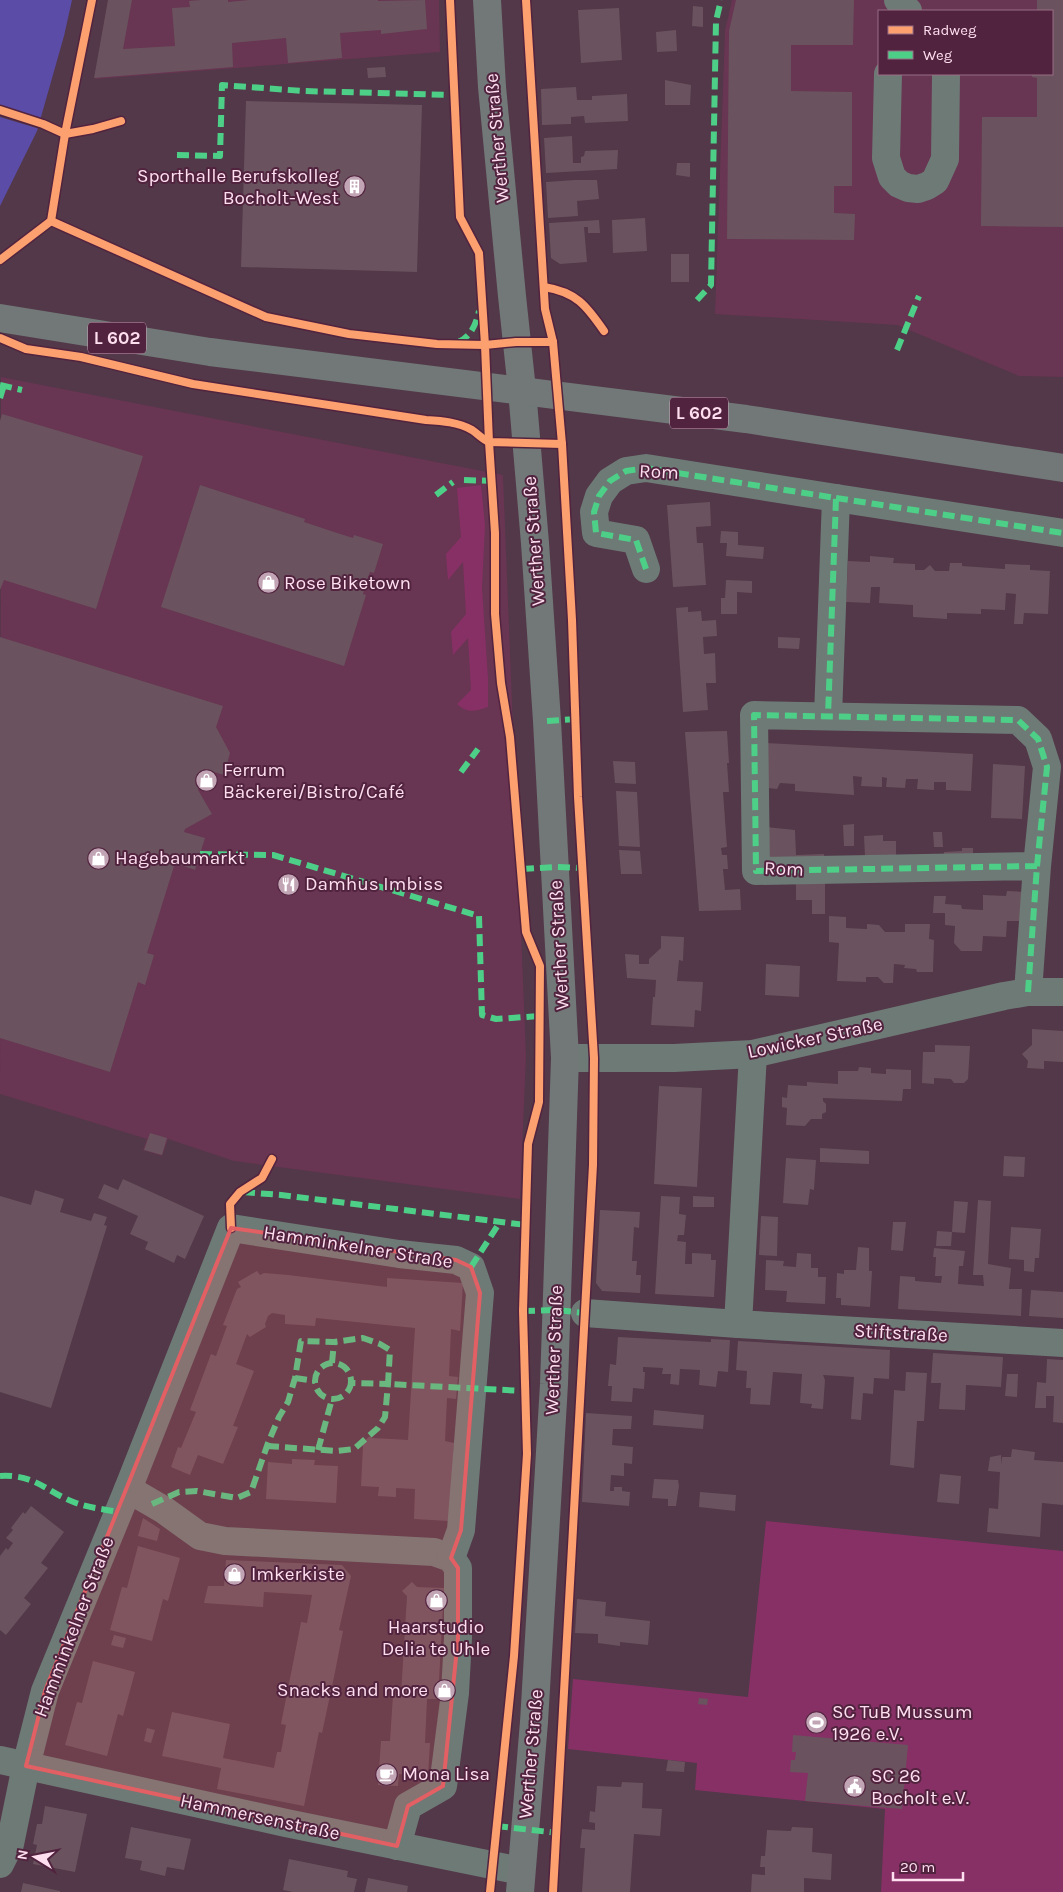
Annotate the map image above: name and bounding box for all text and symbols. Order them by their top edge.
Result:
legend [878,10,1053,75]
text: Radweg [923,21,977,39]
text: Weg [923,46,953,64]
street label: Werther Straße [480,72,514,204]
place label: Sporthalle Berufskolleg Bocholt-West [137,165,339,209]
building icon: Sporthalle Berufskolleg Bocholt-West [343,175,367,199]
road number: L 602 [88,322,146,353]
road number: L 602 [670,398,728,428]
street label: Rom [639,460,679,484]
street label: Werther Straße [518,475,550,607]
shop icon: Rose Biketown [256,571,280,595]
place label: Rose Biketown [284,572,411,594]
place label: Ferrum Bäckerei/Bistro/Café [223,759,404,803]
shop icon: Ferrum Bäckerei/Bistro/Café [195,769,219,793]
shop icon: Hagebaumarkt [87,846,111,870]
place label: Hagebaumarkt [115,847,245,869]
street label: Rom [764,857,804,881]
restaurant icon: Damhus Imbiss [277,872,301,896]
place label: Damhus Imbiss [305,873,443,895]
street label: Werther Straße [545,879,573,1011]
street label: Lowicker Straße [745,1013,885,1063]
street label: Hamminkelner Straße [262,1221,454,1273]
street label: Werther Straße [541,1285,567,1415]
street label: Stiftstraße [854,1320,948,1346]
street label: Hamminkelner Straße [29,1534,119,1720]
shop icon: Imkerkiste [223,1562,247,1586]
place label: Imkerkiste [251,1563,345,1585]
shop icon: Haarstudio Delia te Uhle [424,1589,448,1613]
place label: Haarstudio Delia te Uhle [382,1616,490,1660]
shop icon: Snacks and more [432,1678,456,1702]
place label: Snacks and more [277,1679,428,1701]
street label: Werther Straße [514,1688,548,1820]
place label: SC TuB Mussum 1926 e.V. [832,1701,973,1745]
sports icon: SC TuB Mussum 1926 e.V. [804,1711,828,1735]
cafe icon: Mona Lisa [374,1762,398,1786]
place label: Mona Lisa [402,1763,490,1785]
place label: SC 26 Bocholt e.V. [871,1765,969,1809]
public building icon: SC 26 Bocholt e.V. [843,1775,867,1799]
street label: Hammersenstraße [178,1789,342,1845]
north arrow [10,1832,60,1882]
text: N [13,1848,32,1861]
scale bar [893,1850,963,1882]
text: 20 m [900,1858,935,1876]

